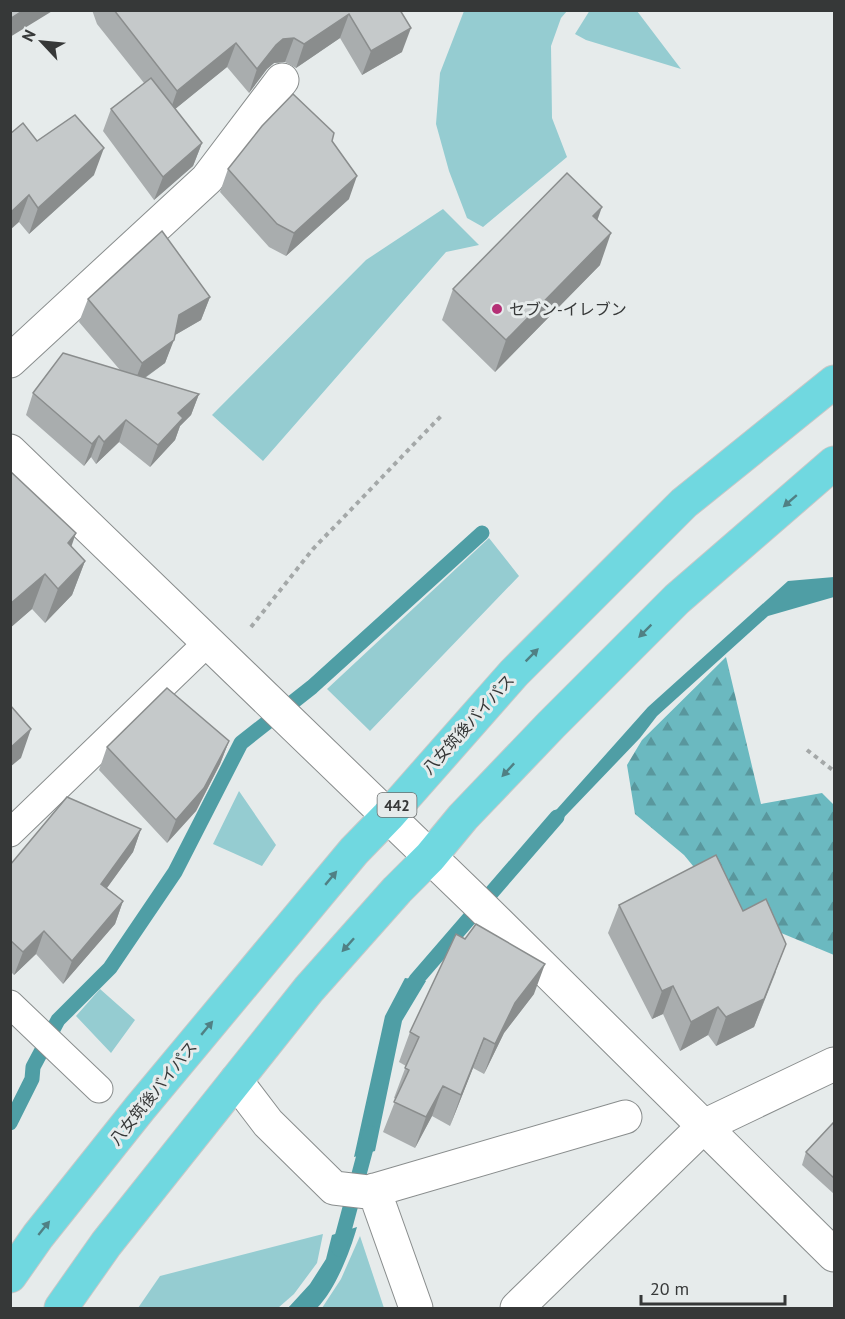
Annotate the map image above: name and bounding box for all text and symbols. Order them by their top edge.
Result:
north arrow [12,12,72,72]
text: N [17,26,40,45]
place label: セブン-イレブン [509,299,627,319]
marker: セブン-イレブン [490,302,504,316]
one-way arrow [783,494,798,507]
one-way arrow [639,624,653,638]
one-way arrow [525,648,540,662]
street label: 八女筑後バイパス [418,670,518,778]
one-way arrow [501,762,515,777]
road number: 442 [378,793,416,817]
one-way arrow [325,870,338,886]
one-way arrow [341,937,355,952]
one-way arrow [200,1020,213,1036]
street label: 八女筑後バイパス [105,1037,201,1149]
one-way arrow [38,1220,51,1236]
scale bar [641,1268,785,1306]
text: 20 m [650,1277,689,1300]

